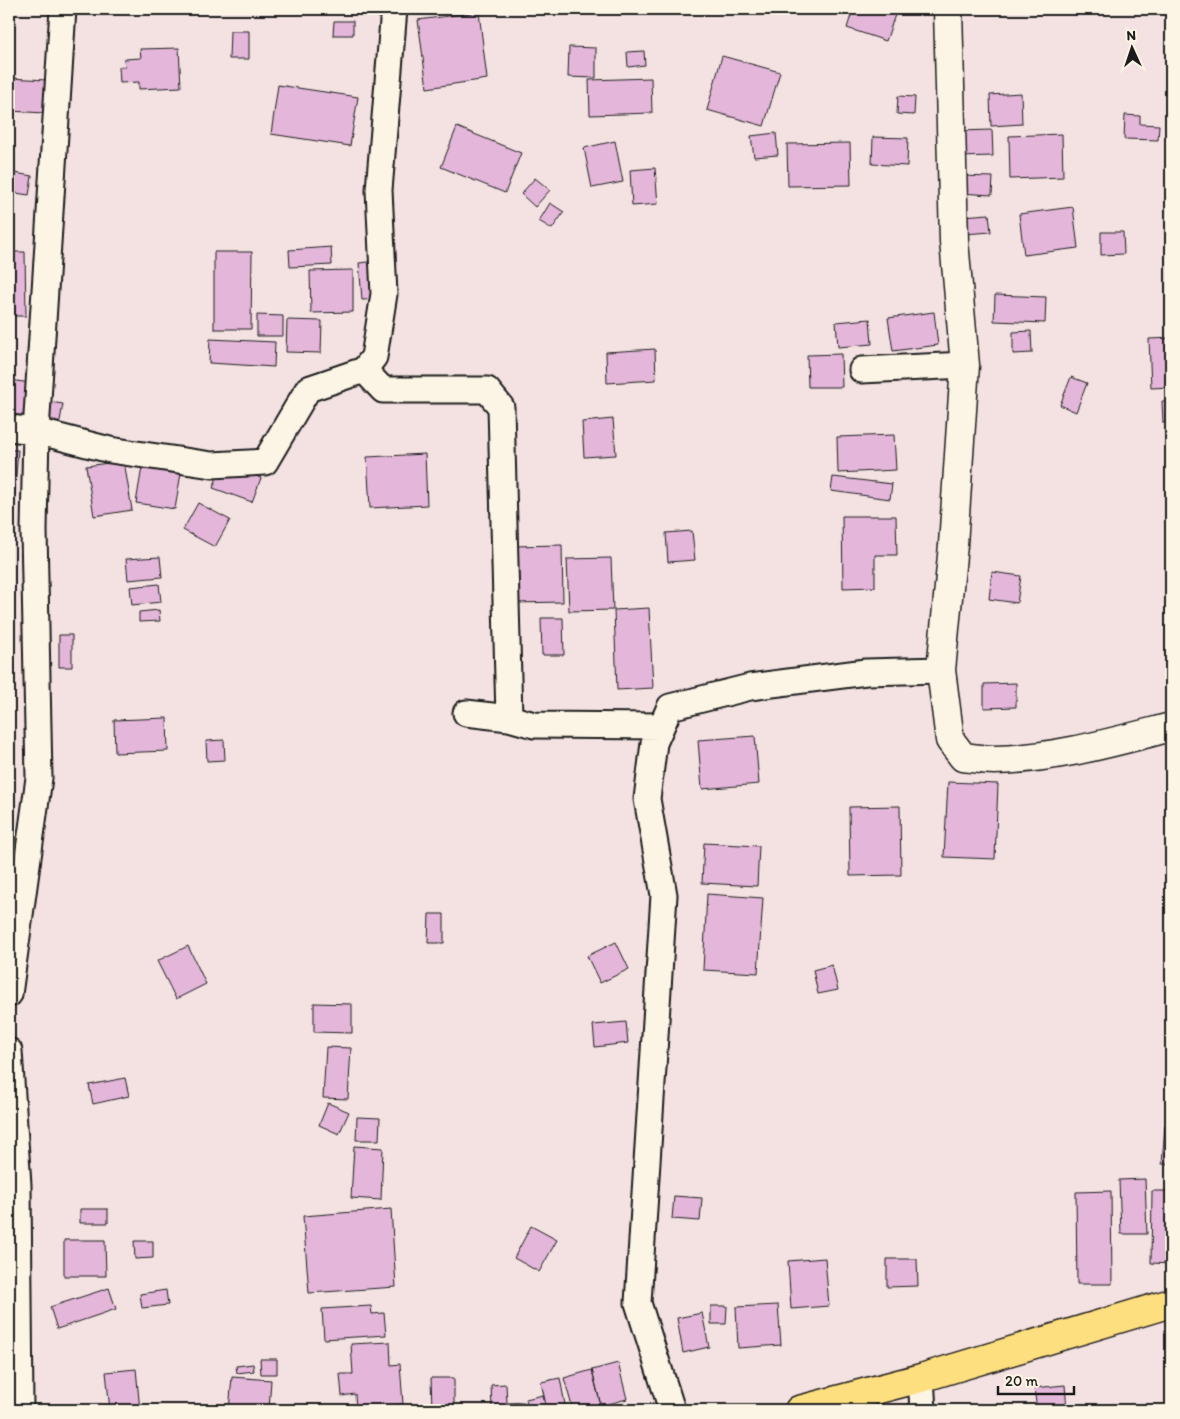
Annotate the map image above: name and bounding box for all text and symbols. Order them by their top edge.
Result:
north arrow [1108,22,1158,72]
text: N [1126,27,1137,44]
scale bar [998,1364,1074,1396]
text: 20 m [1005,1372,1039,1390]

